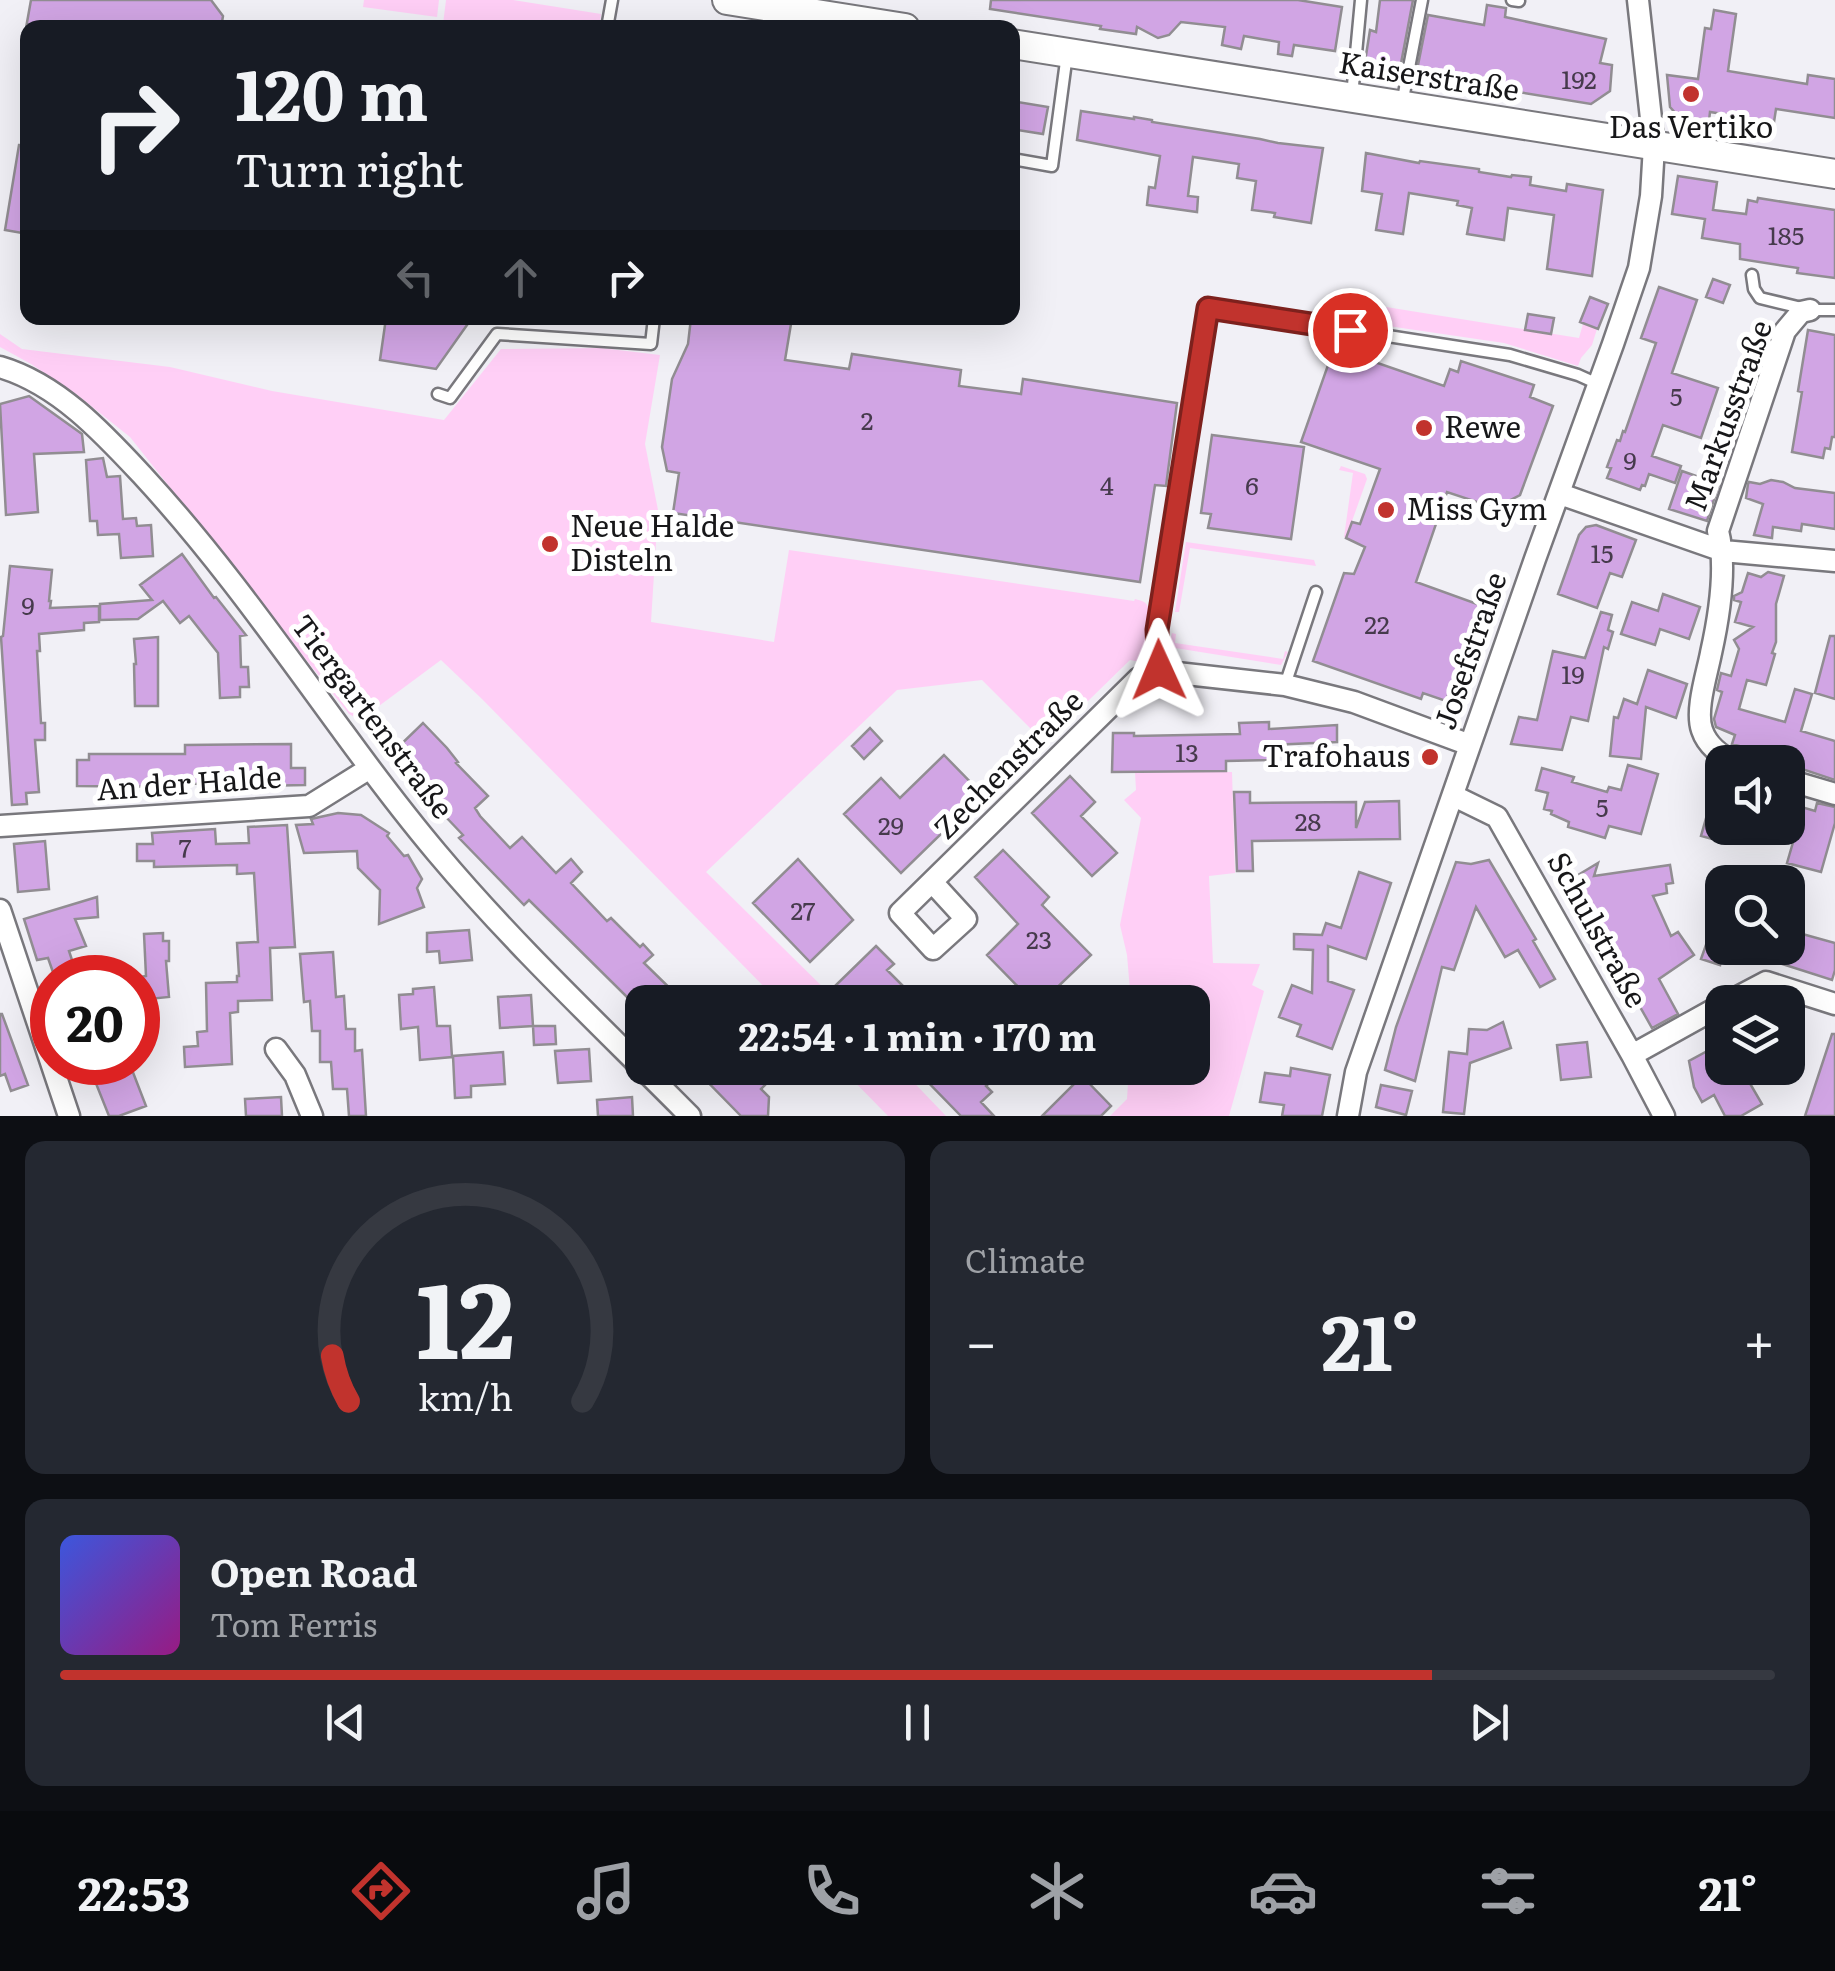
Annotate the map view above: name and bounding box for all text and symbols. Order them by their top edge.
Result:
street label: Kaiserstraße [1336,38,1523,110]
text: 120 m [235,39,428,143]
icon: right [70,60,200,190]
house number: 192 [1561,60,1597,97]
marker: Das Vertiko [1680,83,1702,105]
place label: Das Vertiko [1609,103,1773,147]
text: Turn right [235,134,463,201]
house number: 185 [1768,216,1804,253]
icon: left [388,250,443,305]
icon: ahead [493,250,548,305]
icon: right [598,250,653,305]
pin [1308,288,1393,373]
icon: arrive [1323,303,1378,358]
street label: Markusstraße [1671,313,1781,517]
house number: 5 [1670,377,1682,414]
house number: 2 [861,401,873,438]
place label: Rewe [1444,403,1521,447]
marker: Rewe [1413,417,1435,439]
house number: 9 [1623,441,1637,478]
house number: 4 [1100,466,1114,503]
house number: 6 [1245,466,1259,503]
place label: Miss Gym [1406,485,1547,529]
marker: Miss Gym [1375,499,1397,521]
place label: Neue Halde Disteln [570,502,734,580]
marker: Neue Halde Disteln [539,533,561,555]
house number: 15 [1591,534,1613,571]
street label: Josefstraße [1421,565,1516,735]
house number: 9 [21,586,35,623]
street label: Tiergartenstraße [283,604,466,827]
house number: 22 [1364,605,1390,642]
position arrow [1107,618,1211,722]
house number: 19 [1561,655,1585,692]
street label: Zechenstraße [922,678,1092,848]
place label: Trafohaus [1262,732,1410,776]
house number: 13 [1175,733,1199,770]
map controls [1705,745,1805,1085]
button: sound [1705,745,1805,845]
marker: Trafohaus [1419,746,1441,768]
street label: An der Halde [95,753,283,809]
house number: 5 [1596,788,1608,825]
house number: 28 [1295,802,1321,839]
house number: 29 [878,806,904,843]
house number: 7 [179,828,192,865]
street label: Schulstraße [1539,843,1661,1014]
button: search [1705,865,1805,965]
house number: 27 [790,891,816,928]
house number: 23 [1026,920,1052,957]
speed limit sign: 20 [30,955,160,1085]
button: layers [1705,985,1805,1085]
text: 22:54 · 1 min · 170 m [739,1006,1096,1063]
text: Climate [965,1235,1085,1283]
text: 12 [416,1237,514,1391]
text: 21° [1321,1283,1419,1394]
text: − [965,1298,997,1380]
text: + [1743,1298,1775,1380]
text: km/h [417,1369,513,1422]
text: Open Road [210,1542,418,1599]
text: Tom Ferris [210,1599,377,1647]
icon: previous [318,1695,373,1750]
icon: pause [890,1695,945,1750]
icon: next [1462,1695,1517,1750]
icon: directions [346,1856,416,1926]
icon: music [571,1856,641,1926]
icon: phone [797,1856,867,1926]
icon: climate [1022,1856,1092,1926]
icon: car [1248,1856,1318,1926]
icon: filters [1473,1856,1543,1926]
text: 22:53 [78,1858,190,1925]
text: 21° [1699,1858,1757,1925]

